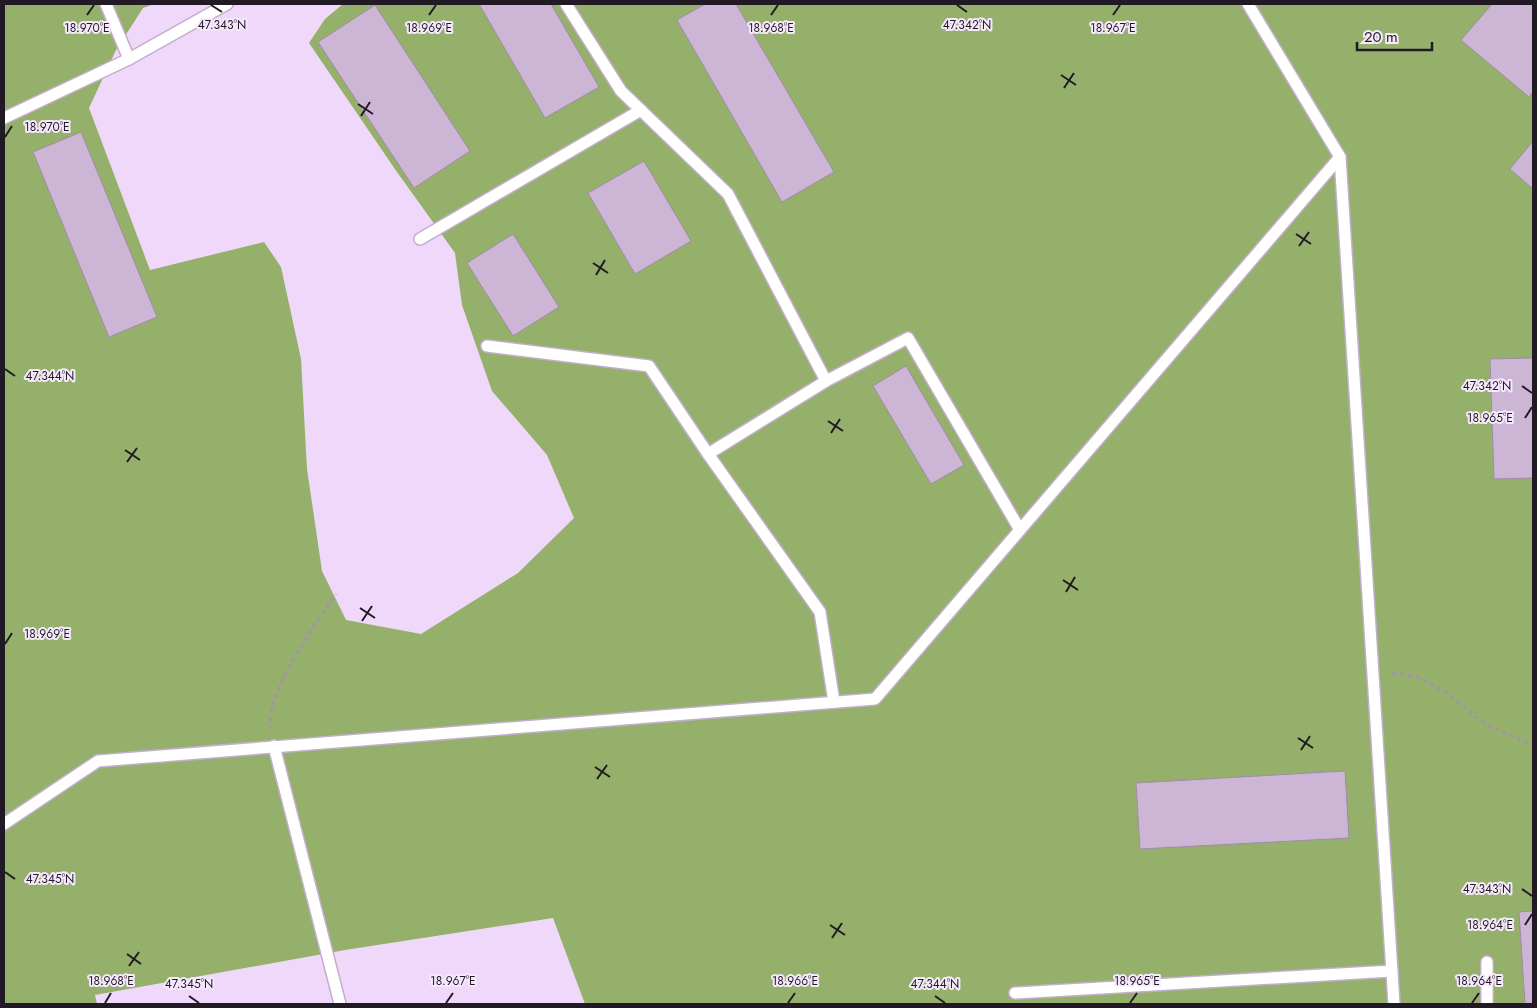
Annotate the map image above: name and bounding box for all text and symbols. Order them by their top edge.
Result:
text: 47.343°N [198,16,246,34]
text: 47.342°N [943,16,991,34]
text: 18.970°E [64,19,110,37]
text: 18.969°E [406,19,452,37]
text: 18.968°E [748,19,794,37]
text: 18.967°E [1090,19,1136,37]
scale bar [1357,20,1432,52]
text: 20 m [1364,26,1398,48]
text: 18.970°E [24,118,70,136]
text: 47.344°N [26,367,74,385]
text: 47.342°N [1463,377,1511,395]
text: 18.965°E [1467,409,1513,427]
text: 18.969°E [24,625,70,643]
text: 47.345°N [26,870,74,888]
text: 47.343°N [1463,880,1511,898]
text: 18.964°E [1467,916,1513,934]
text: 18.968°E [88,972,134,990]
text: 18.967°E [430,972,476,990]
text: 18.966°E [772,972,818,990]
text: 18.965°E [1114,972,1160,990]
text: 18.964°E [1456,972,1502,990]
text: 47.345°N [165,975,213,993]
text: 47.344°N [911,975,959,993]

